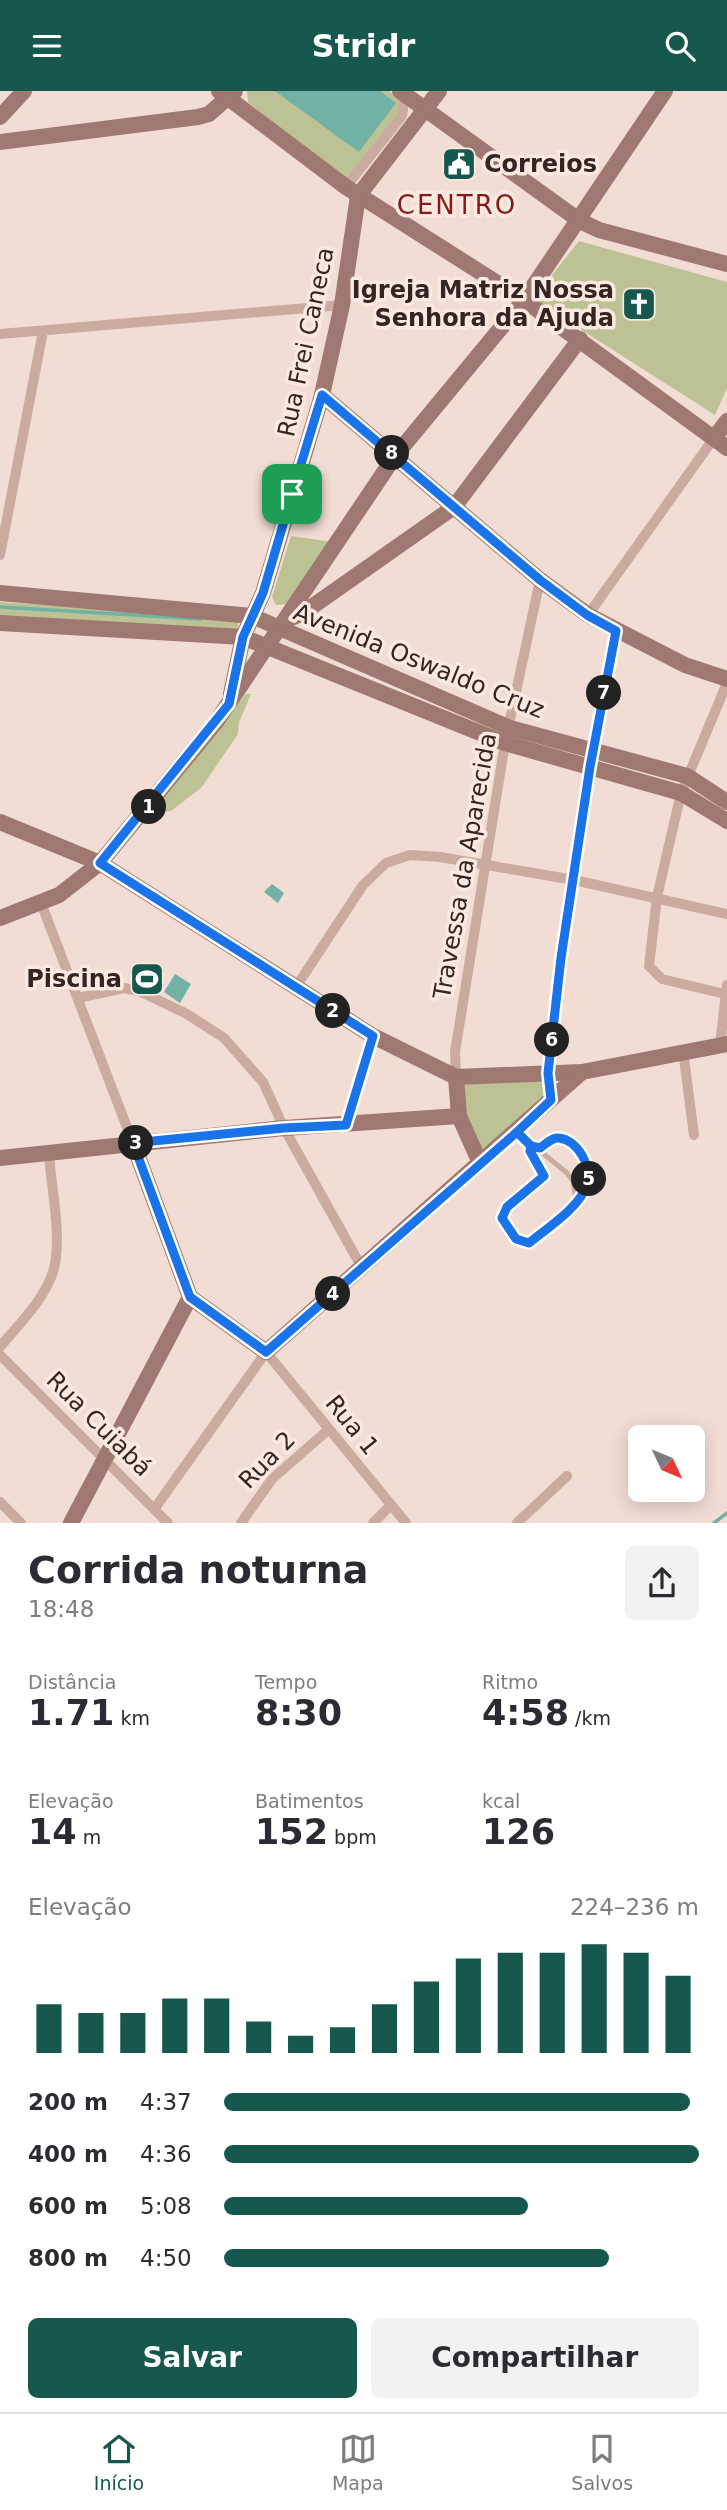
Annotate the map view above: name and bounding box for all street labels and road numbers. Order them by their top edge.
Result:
street label: Rua Frei Caneca [272,245,340,439]
street label: Avenida Oswaldo Cruz [290,598,548,724]
street label: Travessa da Aparecida [428,731,502,1002]
street label: Rua Cuiabá [41,1366,157,1482]
street label: Rua 1 [320,1390,384,1460]
street label: Rua 2 [233,1426,301,1494]

